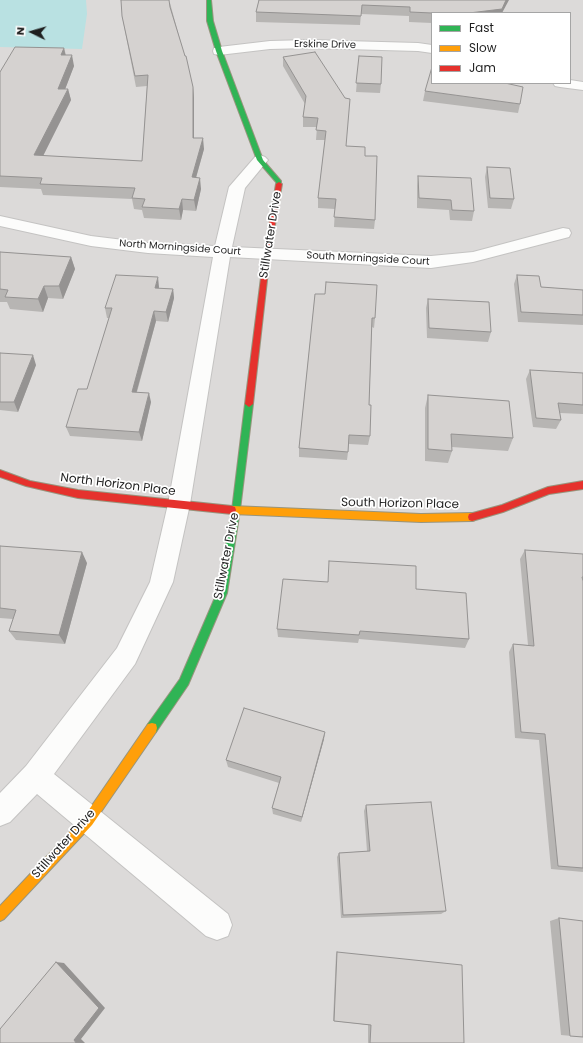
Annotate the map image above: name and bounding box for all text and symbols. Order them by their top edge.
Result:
north arrow [12,12,52,52]
legend [431,12,571,84]
text: Fast [469,19,494,36]
text: N [12,26,28,36]
street label: Erskine Drive [294,38,356,52]
text: Slow [469,39,497,56]
text: Jam [469,59,496,76]
street label: Stillwater Drive [257,191,285,279]
street label: North Morningside Court [119,238,241,258]
street label: South Morningside Court [306,250,430,268]
street label: North Horizon Place [60,471,176,499]
street label: South Horizon Place [341,496,459,512]
street label: Stillwater Drive [212,512,242,600]
street label: Stillwater Drive [29,807,99,881]

